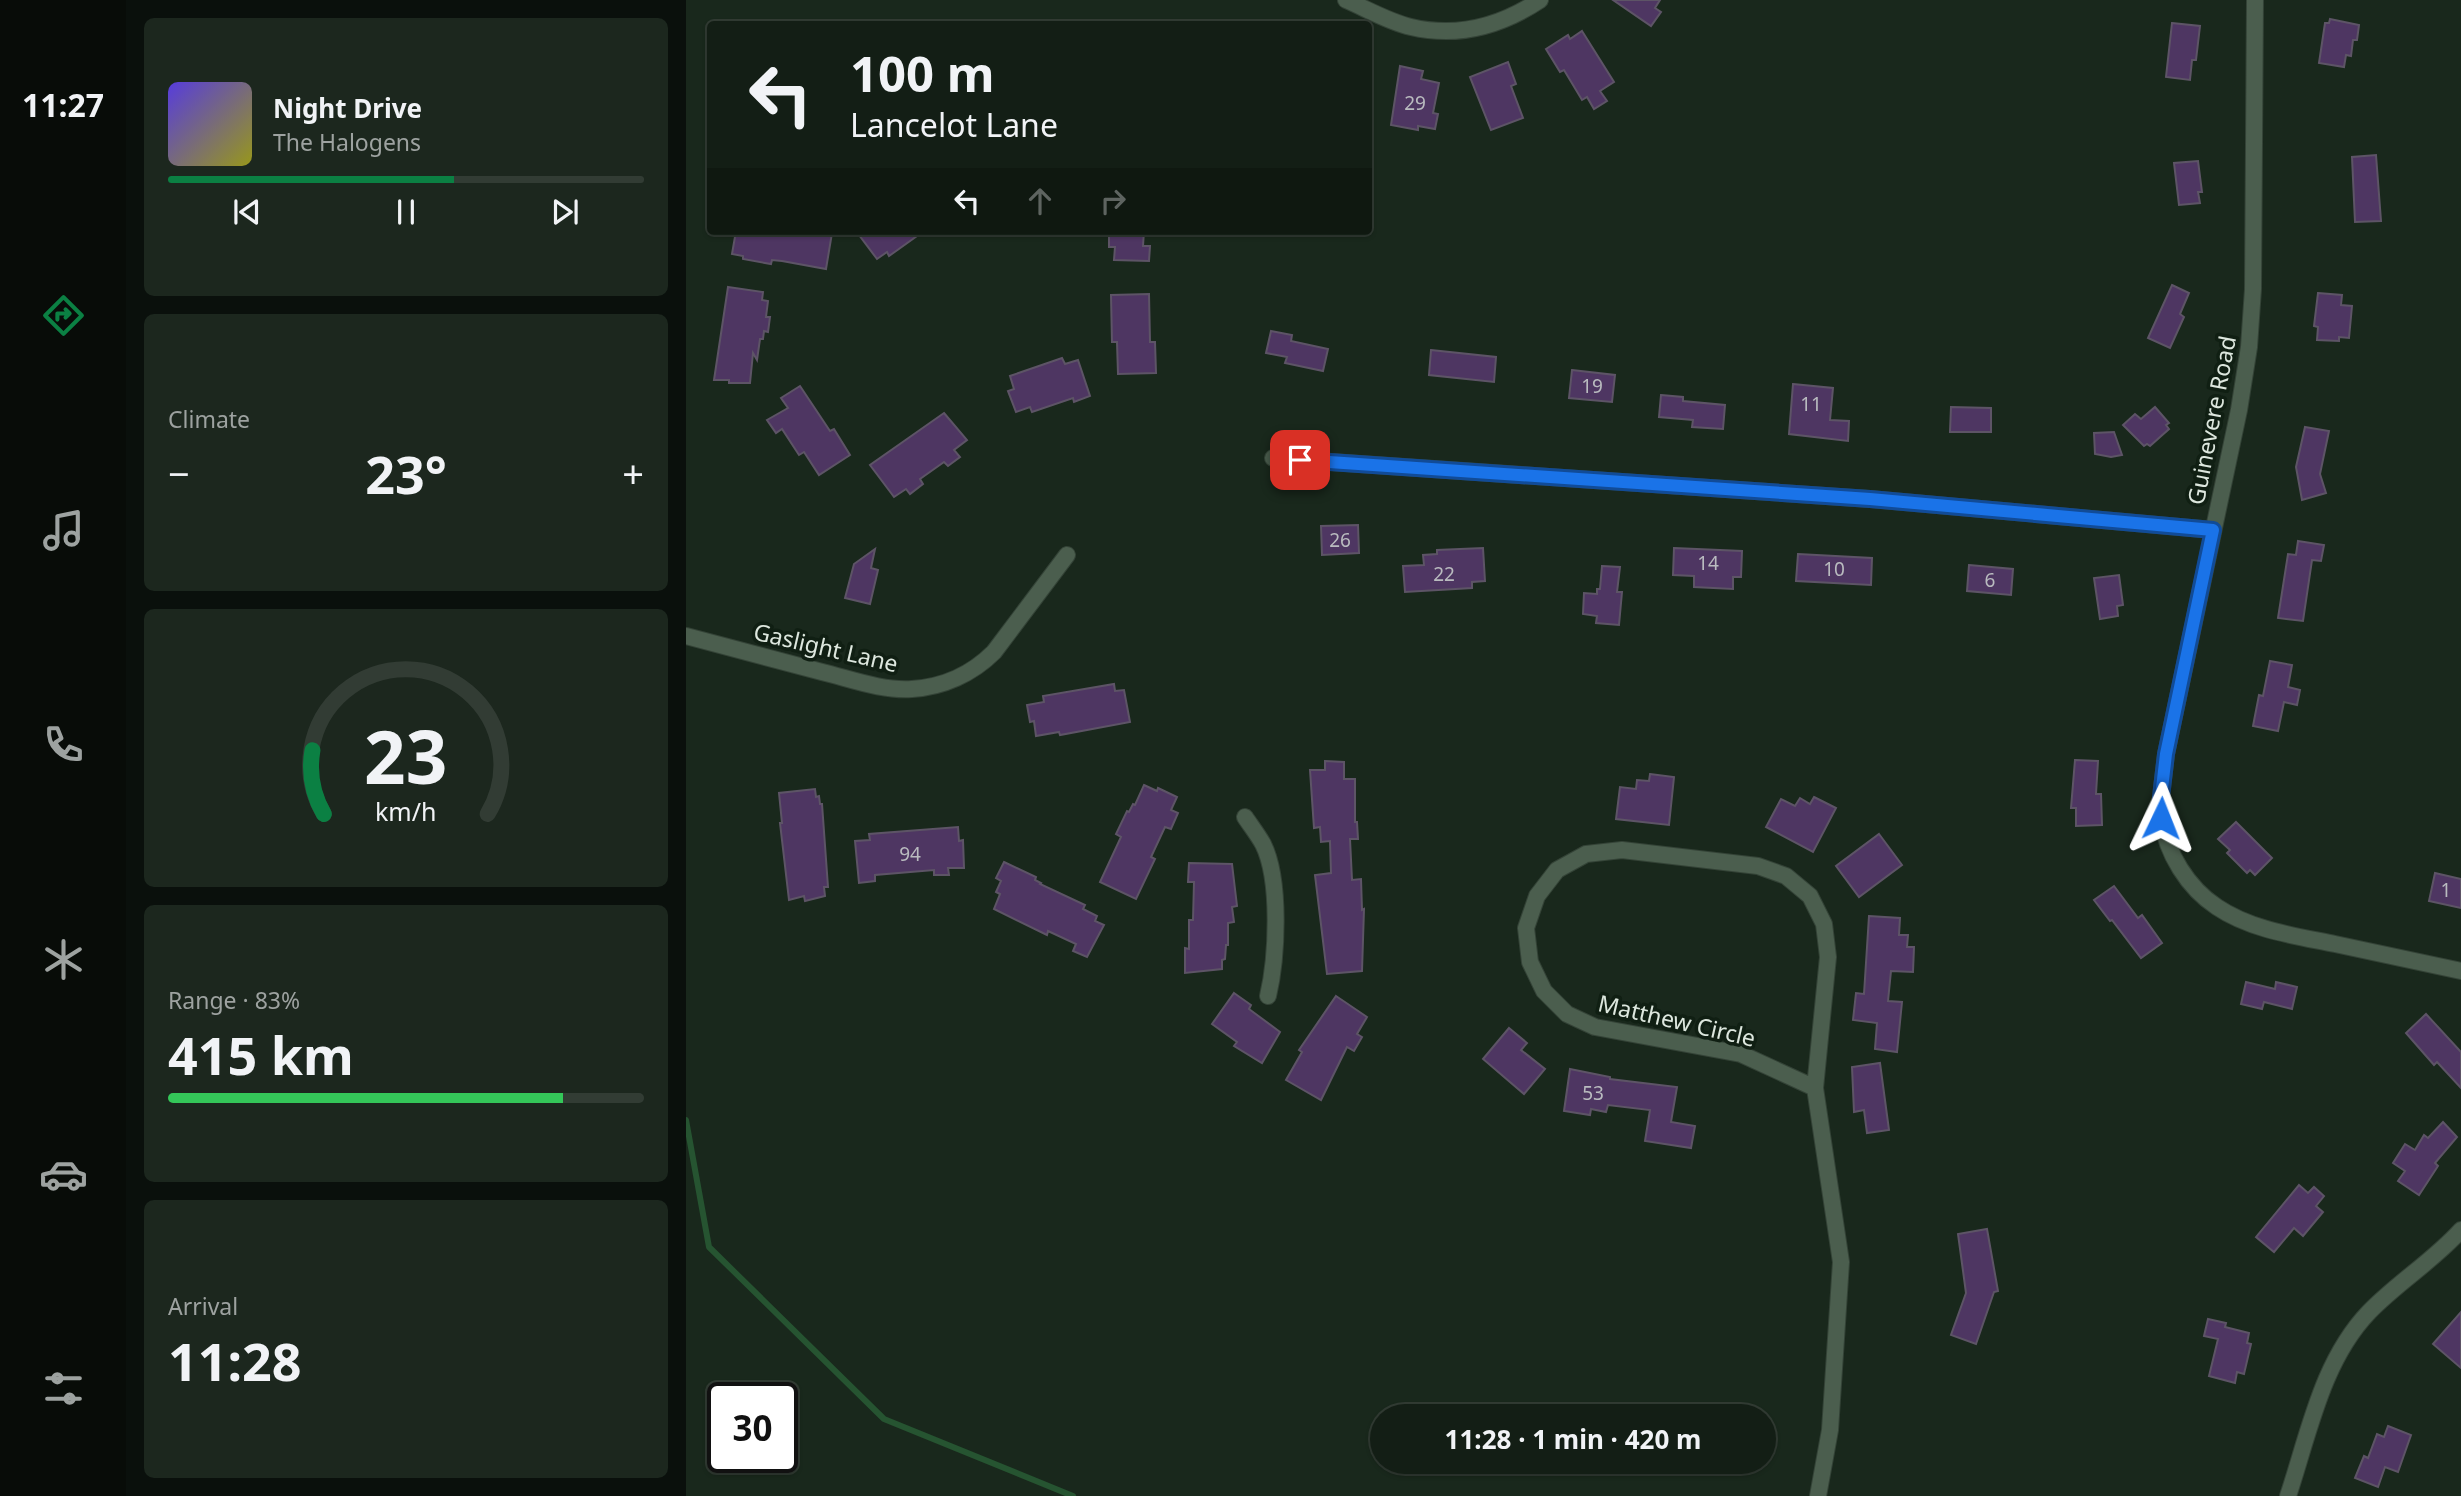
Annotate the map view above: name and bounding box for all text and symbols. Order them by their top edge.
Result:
text: 100 m [850,40,995,106]
icon: left [735,49,826,140]
text: 11:27 [22,83,104,126]
text: Night Drive [273,90,422,126]
house number: 29 [1404,90,1426,116]
text: Lancelot Lane [850,103,1058,146]
text: The Halogens [273,126,421,158]
icon: left [948,182,986,220]
icon: ahead [1021,182,1059,220]
icon: right [1094,182,1132,220]
icon: previous [228,193,266,231]
icon: pause [387,193,425,231]
icon: next [546,193,584,231]
icon: directions [39,291,88,340]
street label: Guinevere Road [2179,333,2243,507]
house number: 19 [1581,373,1603,399]
house number: 11 [1800,391,1822,417]
text: Climate [168,403,250,435]
pin [1270,430,1330,490]
text: 23° [365,438,447,509]
icon: arrive [1281,441,1319,479]
text: − [168,447,190,499]
text: + [622,447,644,499]
icon: music [39,506,88,555]
house number: 26 [1329,527,1351,553]
house number: 14 [1697,550,1719,576]
house number: 10 [1823,556,1845,582]
house number: 22 [1433,561,1455,587]
house number: 6 [1985,567,1995,593]
street label: Gaslight Lane [751,615,901,679]
text: 23 [364,706,448,805]
icon: phone [39,720,88,769]
position arrow [2124,781,2198,855]
text: km/h [375,794,437,828]
house number: 94 [899,841,921,867]
house number: 1 [2441,877,2451,903]
icon: climate [39,935,88,984]
text: Range · 83% [168,984,300,1016]
street label: Matthew Circle [1595,986,1759,1054]
text: 415 km [168,1019,354,1090]
house number: 53 [1582,1080,1604,1106]
icon: car [39,1150,88,1199]
text: Arrival [168,1290,238,1322]
text: 11:28 [168,1325,302,1396]
icon: filters [39,1364,88,1413]
speed limit sign: 30 [707,1382,798,1473]
text: 11:28 · 1 min · 420 m [1445,1421,1701,1457]

